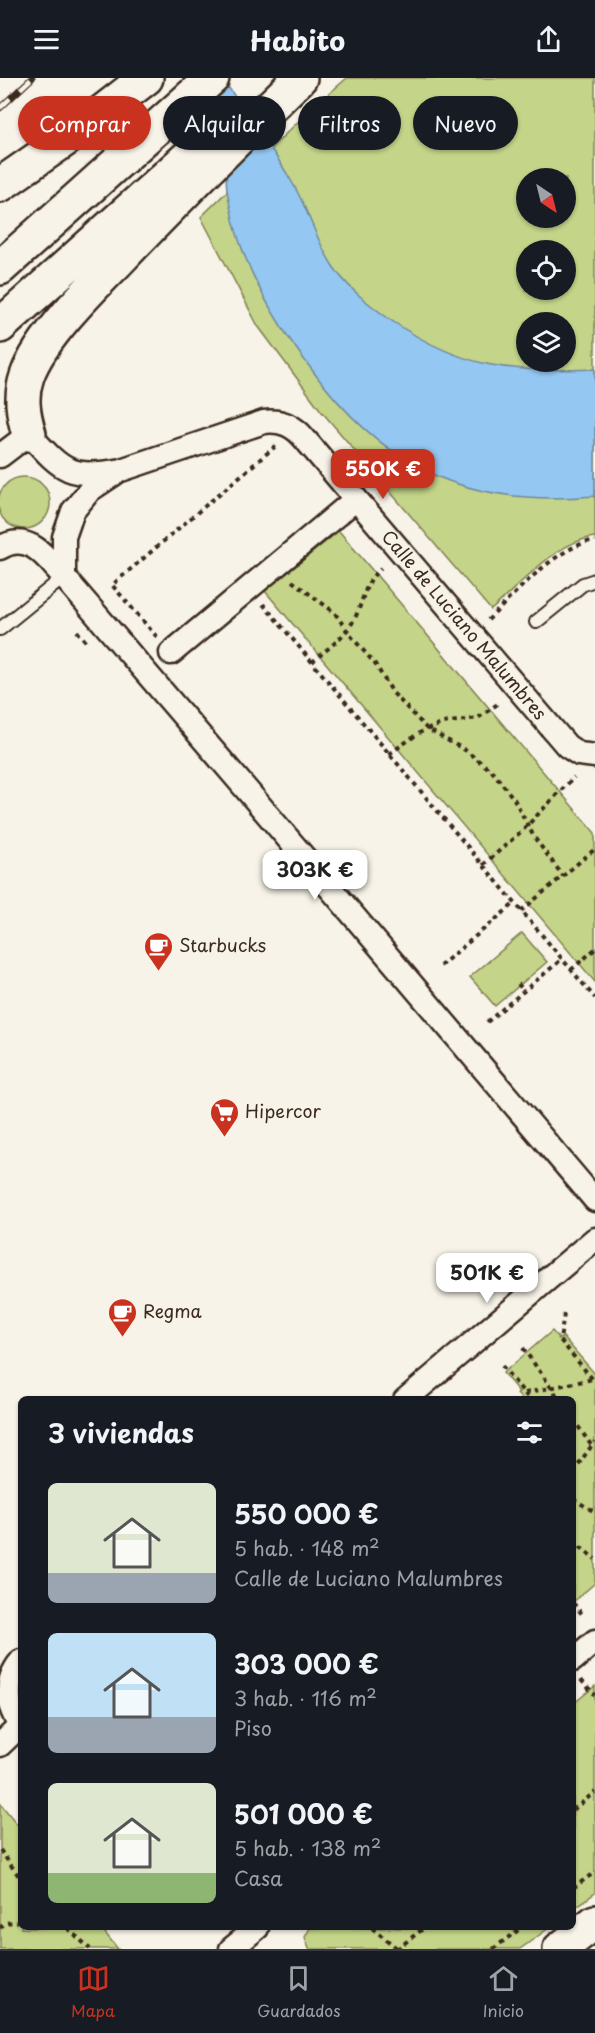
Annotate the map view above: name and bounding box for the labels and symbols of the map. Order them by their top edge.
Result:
north arrow [516,168,576,228]
pin: 550K € [334,449,432,500]
street label: Calle de Luciano Malumbres [376,523,554,725]
pin: 303K € [266,850,364,901]
cafe icon: Starbucks [142,930,174,972]
place label: Starbucks [179,931,266,958]
supermarket icon: Hipercor [208,1096,240,1138]
place label: Hipercor [245,1097,321,1124]
pin: 501K € [438,1253,536,1304]
cafe icon: Regma [106,1296,138,1338]
place label: Regma [143,1297,202,1324]

